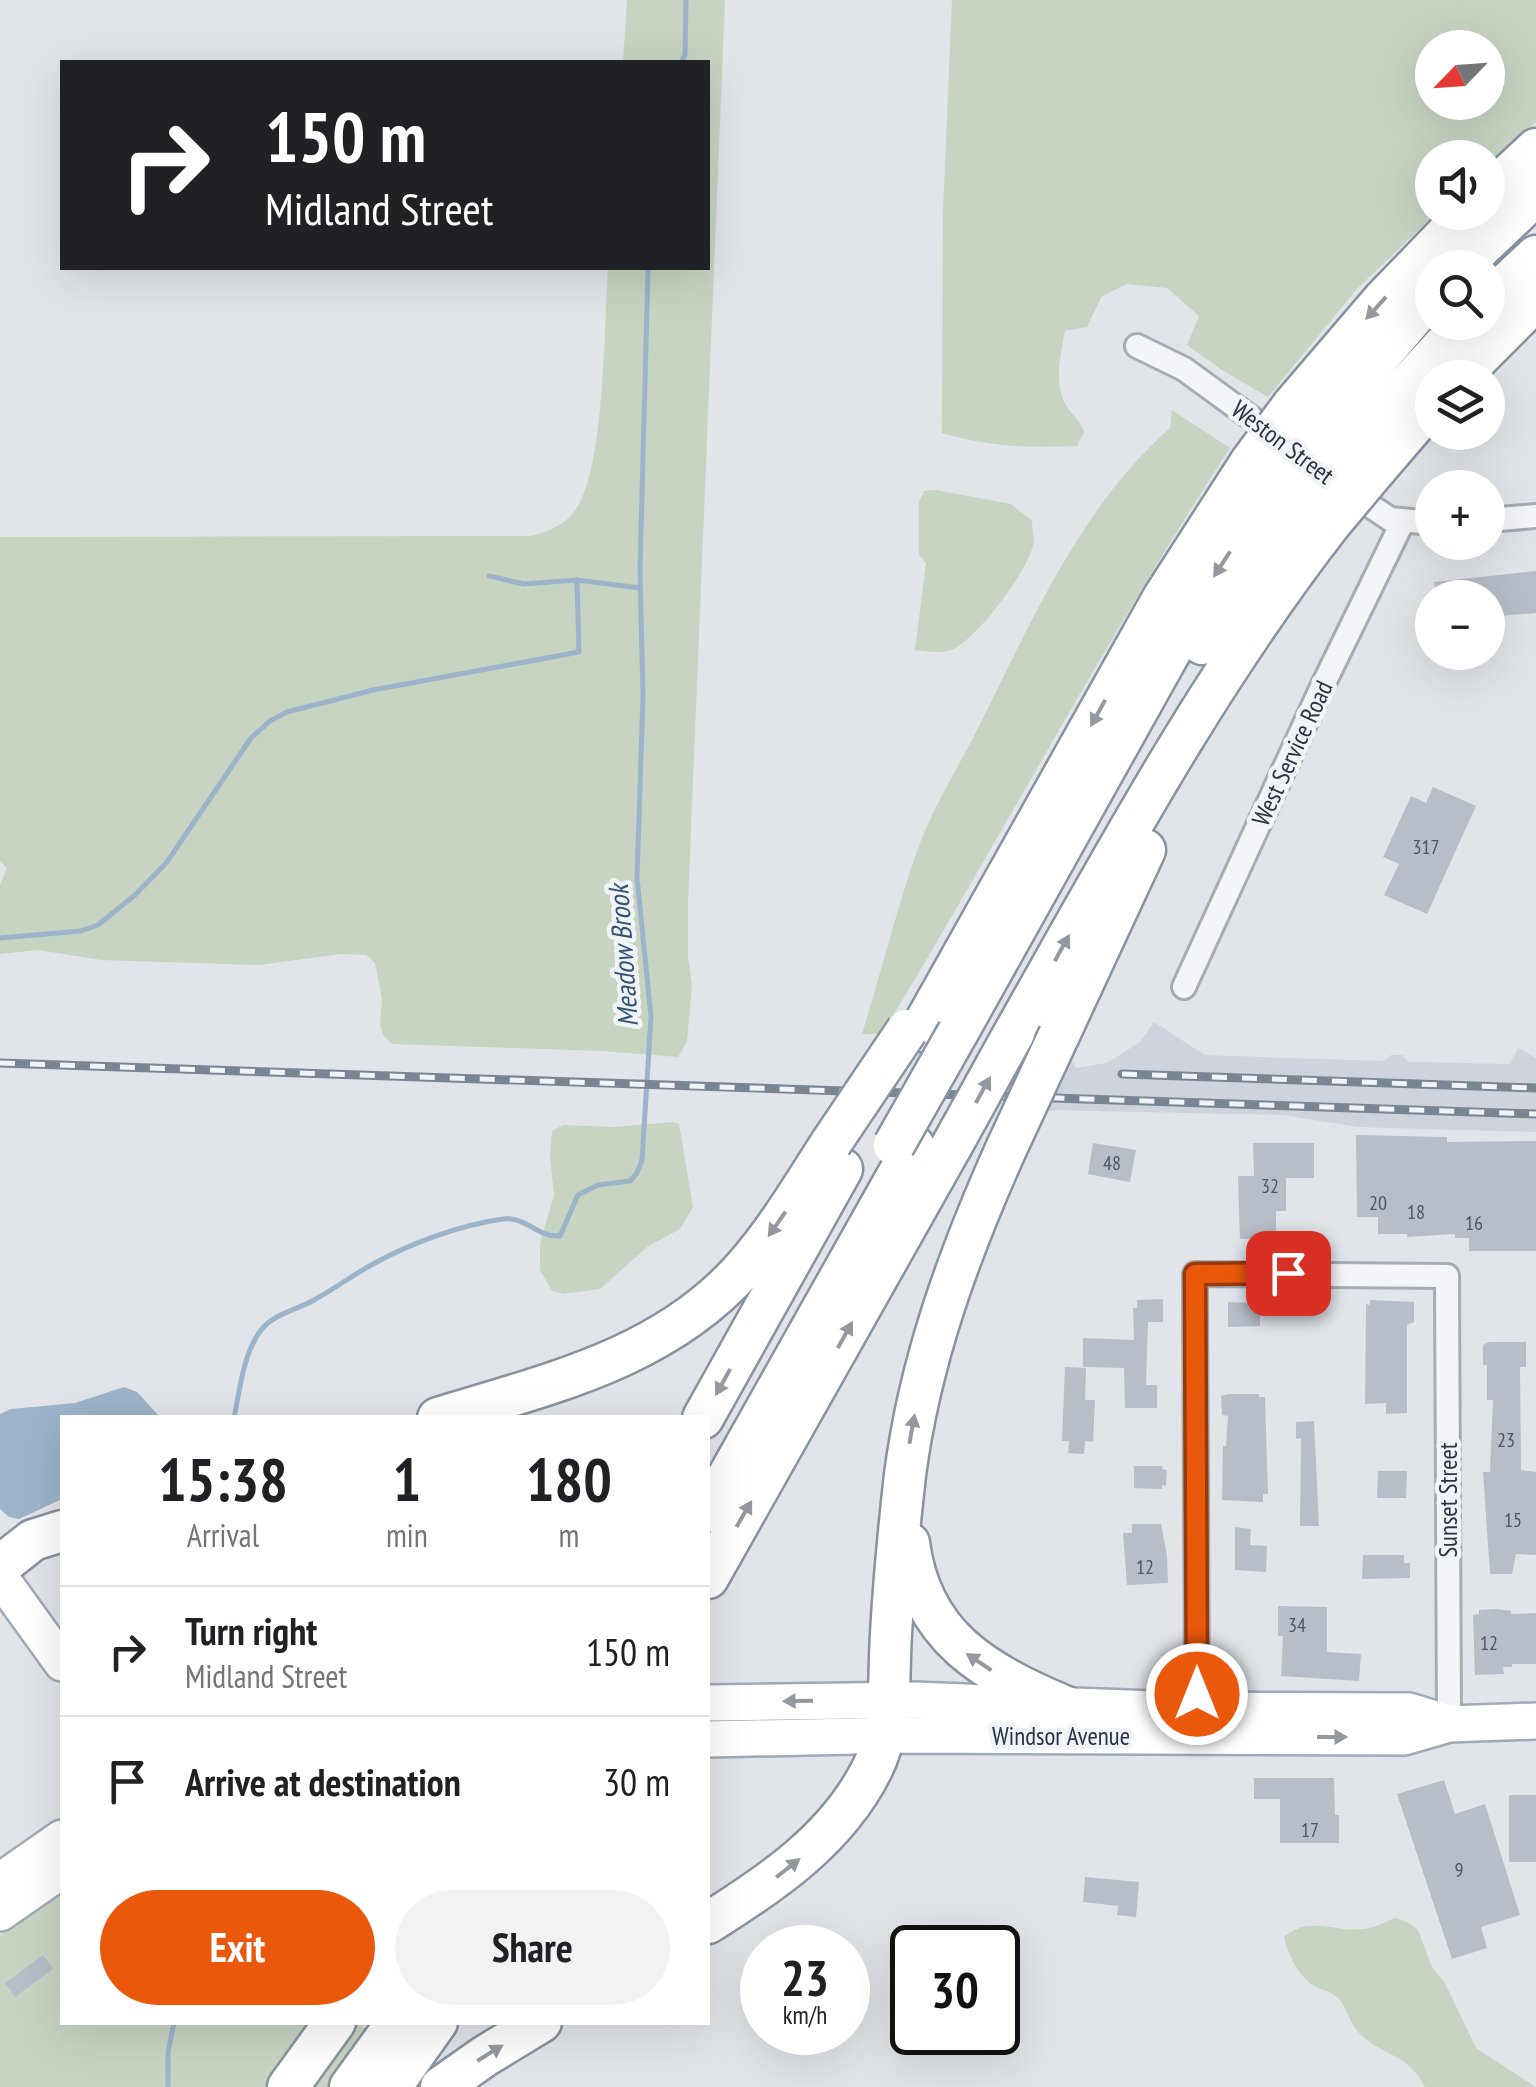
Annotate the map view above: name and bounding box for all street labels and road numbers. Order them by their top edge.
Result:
street label: Weston Street [1225,393,1341,491]
street label: West Service Road [1244,675,1340,831]
street label: Sunset Street [1432,1442,1464,1558]
street label: Windsor Avenue [992,1720,1130,1752]

